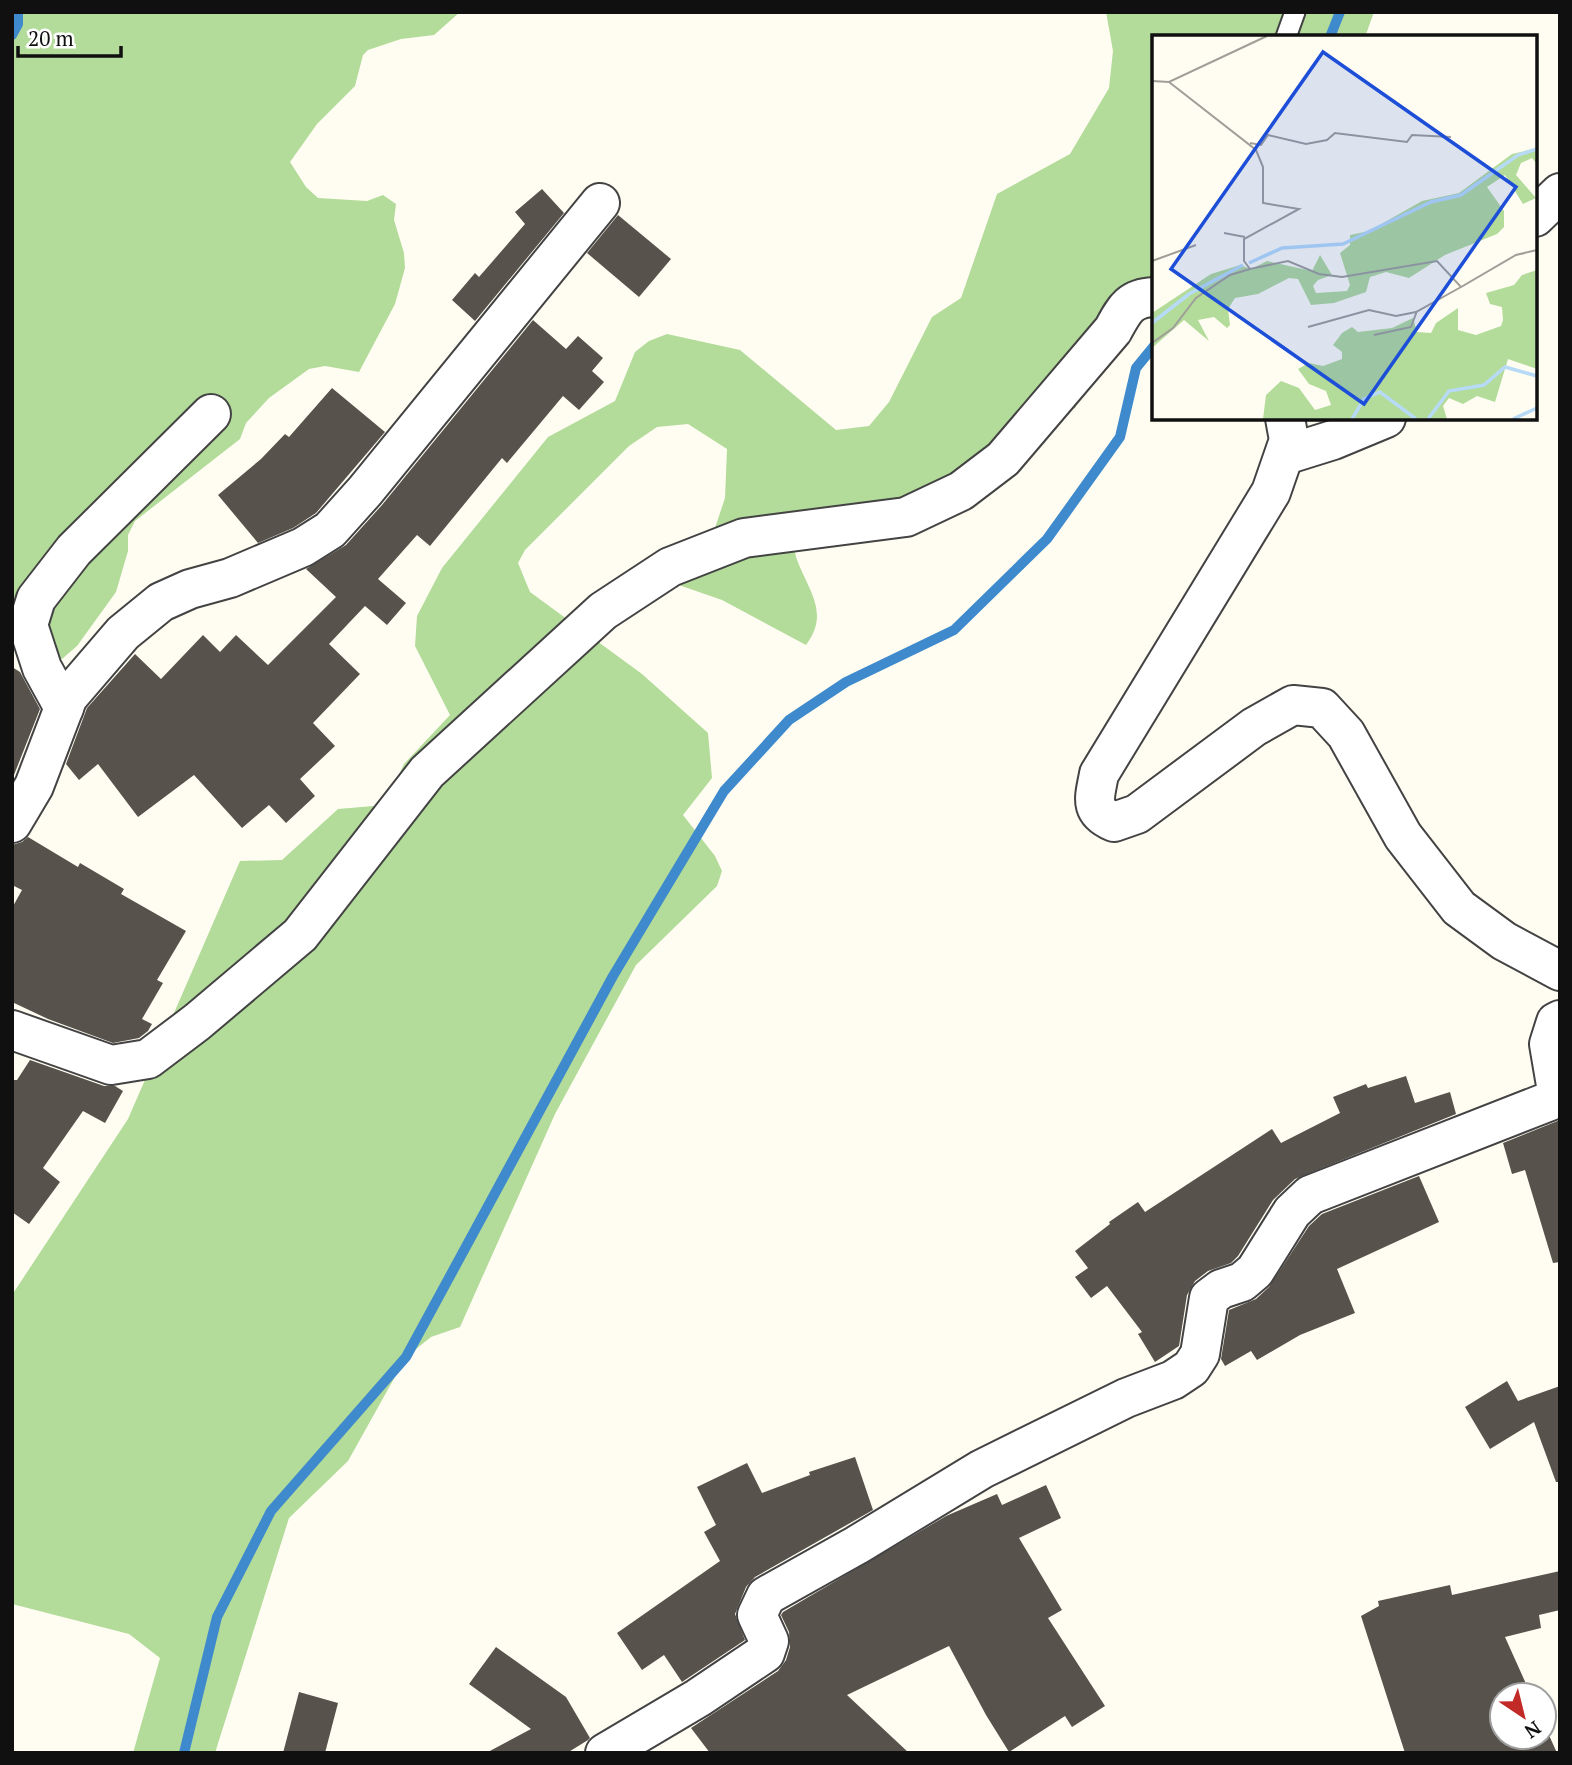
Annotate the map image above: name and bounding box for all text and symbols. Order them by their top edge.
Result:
scale bar [18,14,121,58]
text: 20 m [28,24,74,52]
inset map [1152,35,1537,420]
north arrow [1488,1681,1558,1751]
text: N [1519,1716,1546,1745]

